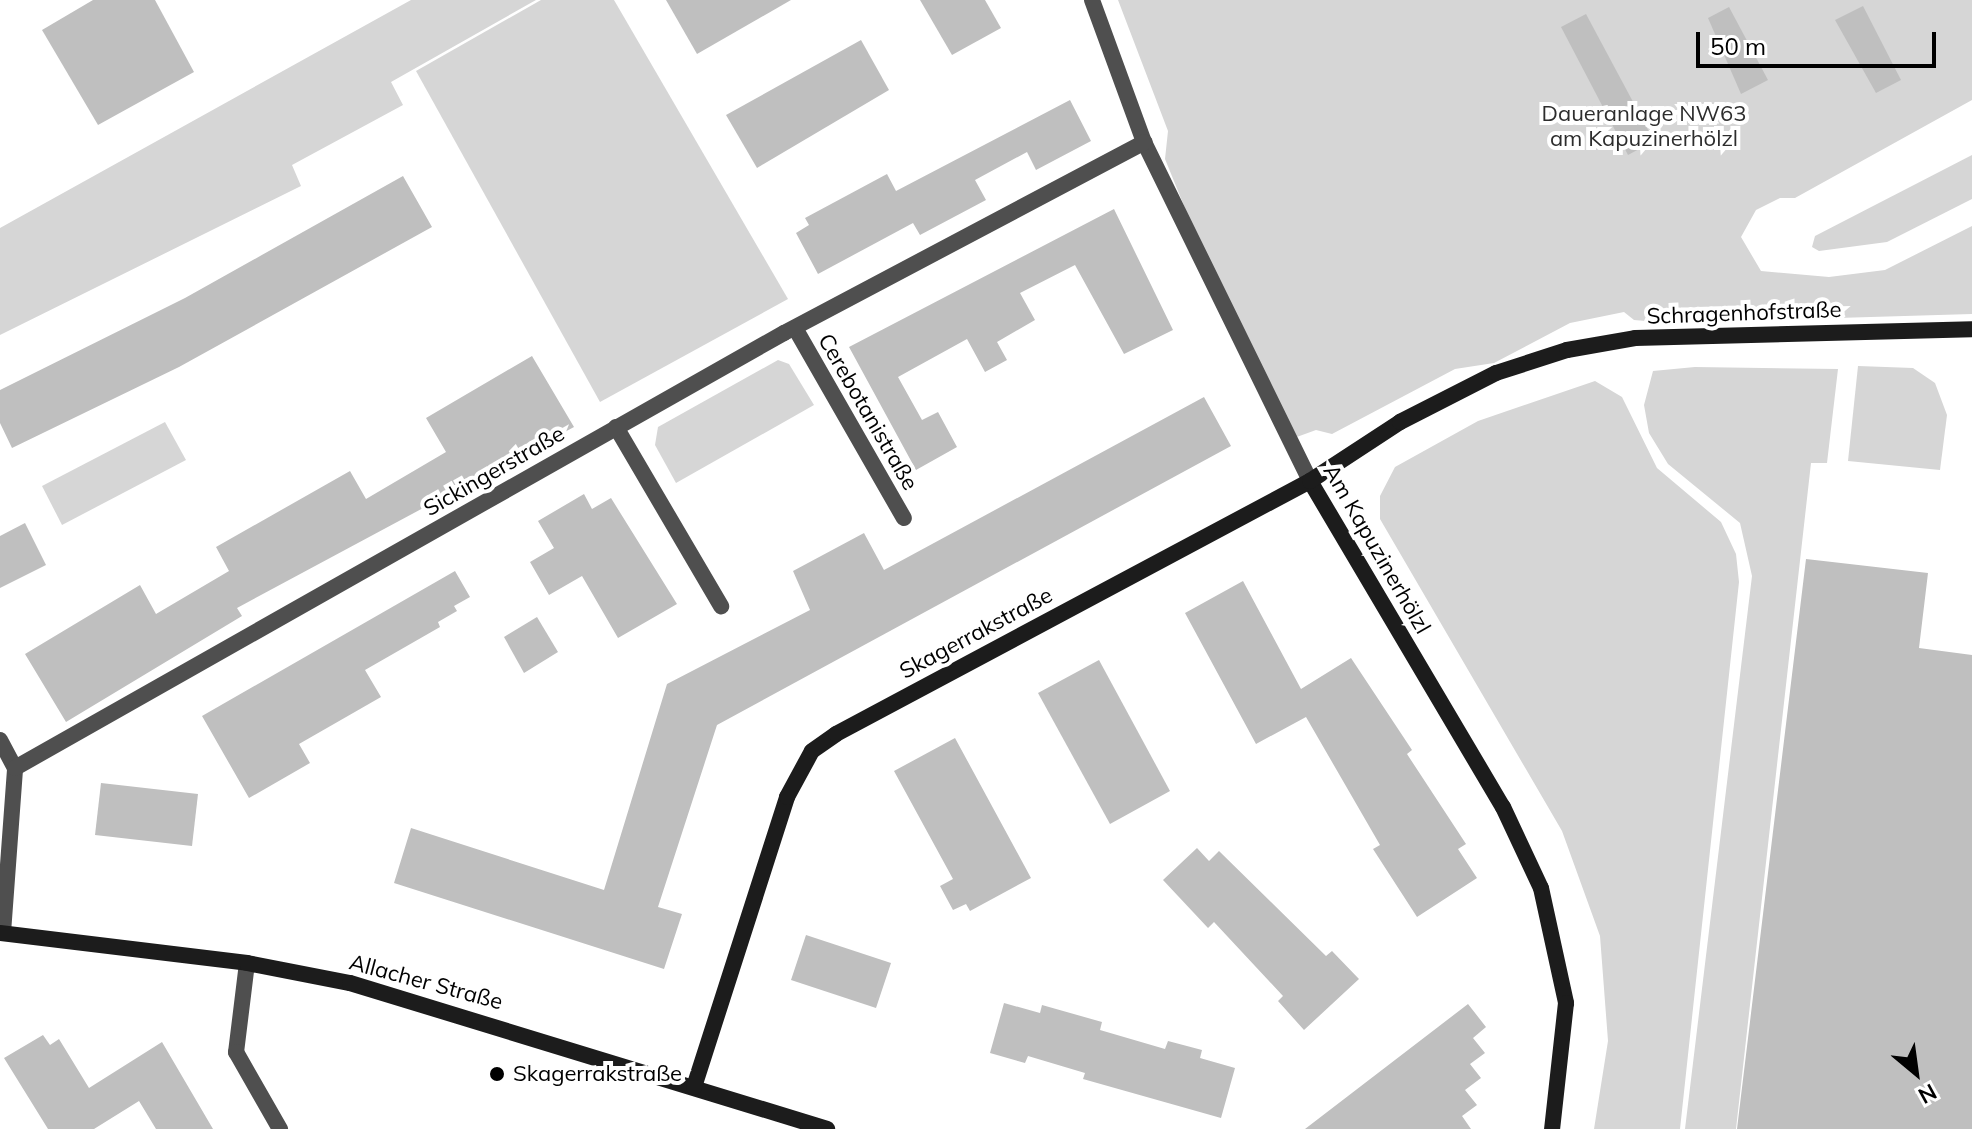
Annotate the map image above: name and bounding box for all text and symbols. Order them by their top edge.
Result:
scale bar [1700,16,1940,66]
text: 50 m [1710,31,1766,61]
park label: Daueranlage NW63 am Kapuzinerhölzl [1542,100,1746,152]
street label: Schragenhofstraße [1646,296,1842,330]
street label: Cerebotanistraße [813,329,923,495]
street label: Sickingerstraße [419,420,569,522]
street label: Am Kapuzinerhölzl [1318,460,1436,638]
street label: Skagerrakstraße [895,582,1057,684]
street label: Allacher Straße [346,949,506,1015]
north arrow [1876,1033,1956,1113]
place label: Skagerrakstraße [513,1061,682,1087]
marker: Skagerrakstraße [488,1065,506,1083]
text: N [1914,1078,1942,1110]

